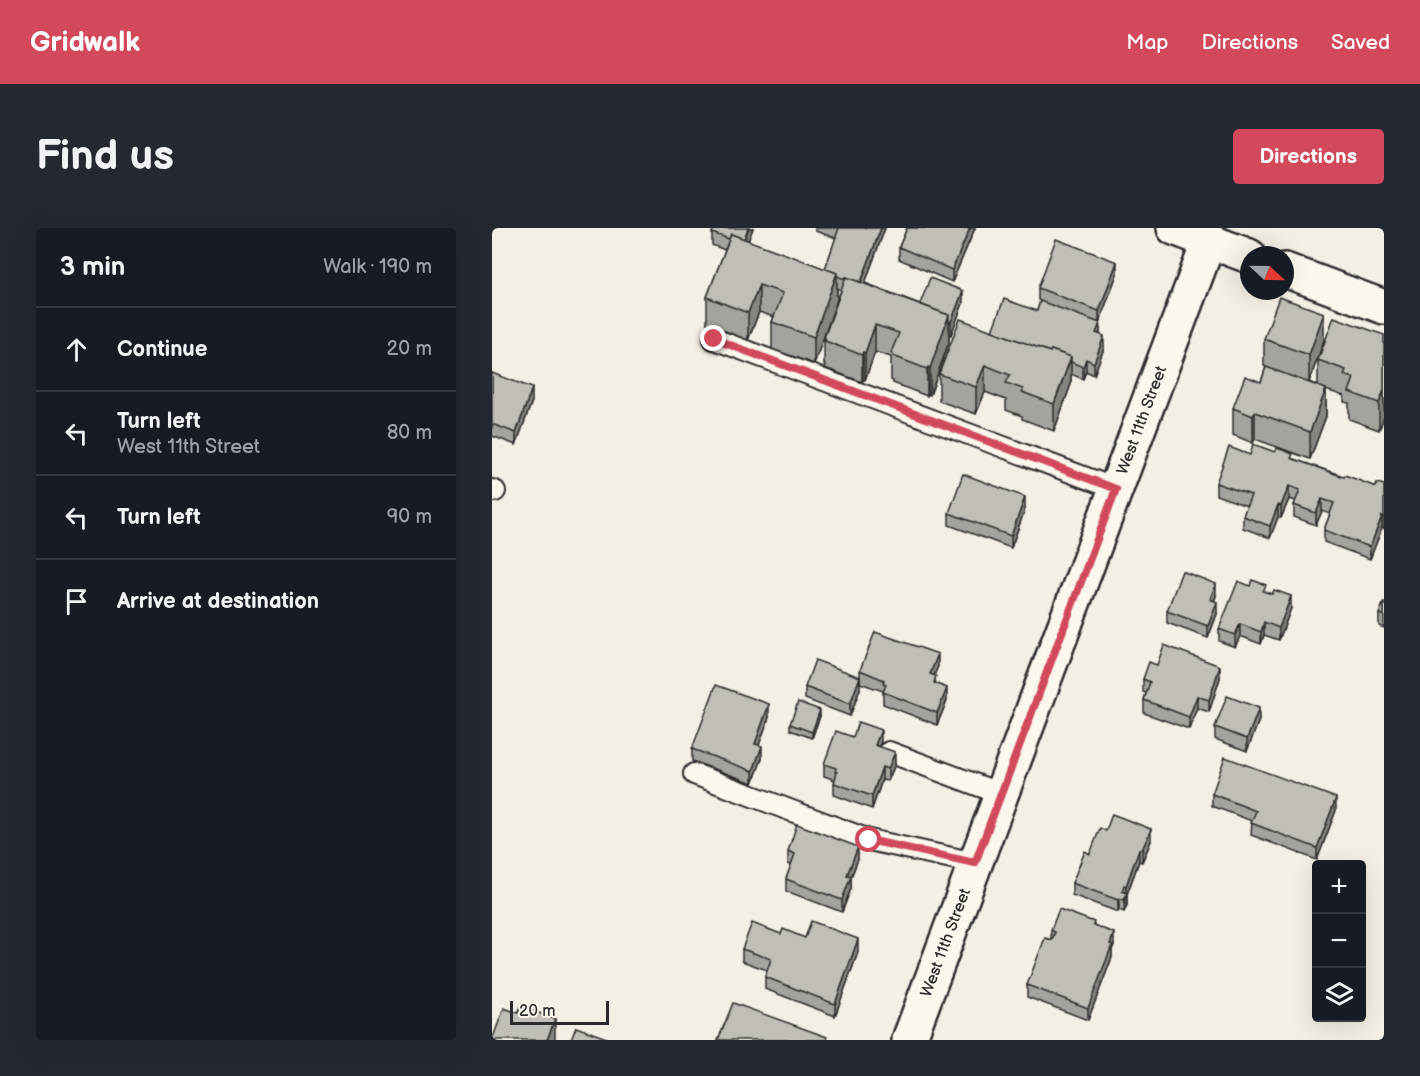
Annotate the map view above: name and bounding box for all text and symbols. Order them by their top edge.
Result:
text: Gridwalk [30,26,140,59]
text: Map [1126,30,1169,55]
text: Directions [1202,30,1298,55]
text: Saved [1331,30,1390,55]
button: Directions [1233,129,1384,184]
text: Find us [36,131,174,182]
north arrow [1240,246,1294,300]
text: 3 min [60,252,125,283]
text: Walk · 190 m [323,255,432,279]
route end [700,325,726,351]
icon: ahead [60,333,93,366]
text: Continue [117,336,207,363]
text: 20 m [387,337,432,361]
street label: West 11th Street [1113,363,1171,477]
text: Turn left [117,408,201,435]
icon: left [60,417,93,450]
text: 80 m [387,421,432,445]
text: West 11th Street [117,435,260,459]
icon: left [60,501,93,534]
text: Turn left [117,504,201,531]
text: 90 m [387,505,432,529]
icon: arrive [60,585,93,618]
text: Arrive at destination [117,588,319,615]
route start [855,826,881,852]
map controls [1312,860,1366,1022]
button: + [1312,860,1366,914]
street label: West 11th Street [917,886,975,1000]
button: − [1312,914,1366,968]
button: layers [1312,968,1366,1022]
scale bar [510,998,609,1026]
text: 20 m [519,1002,555,1021]

